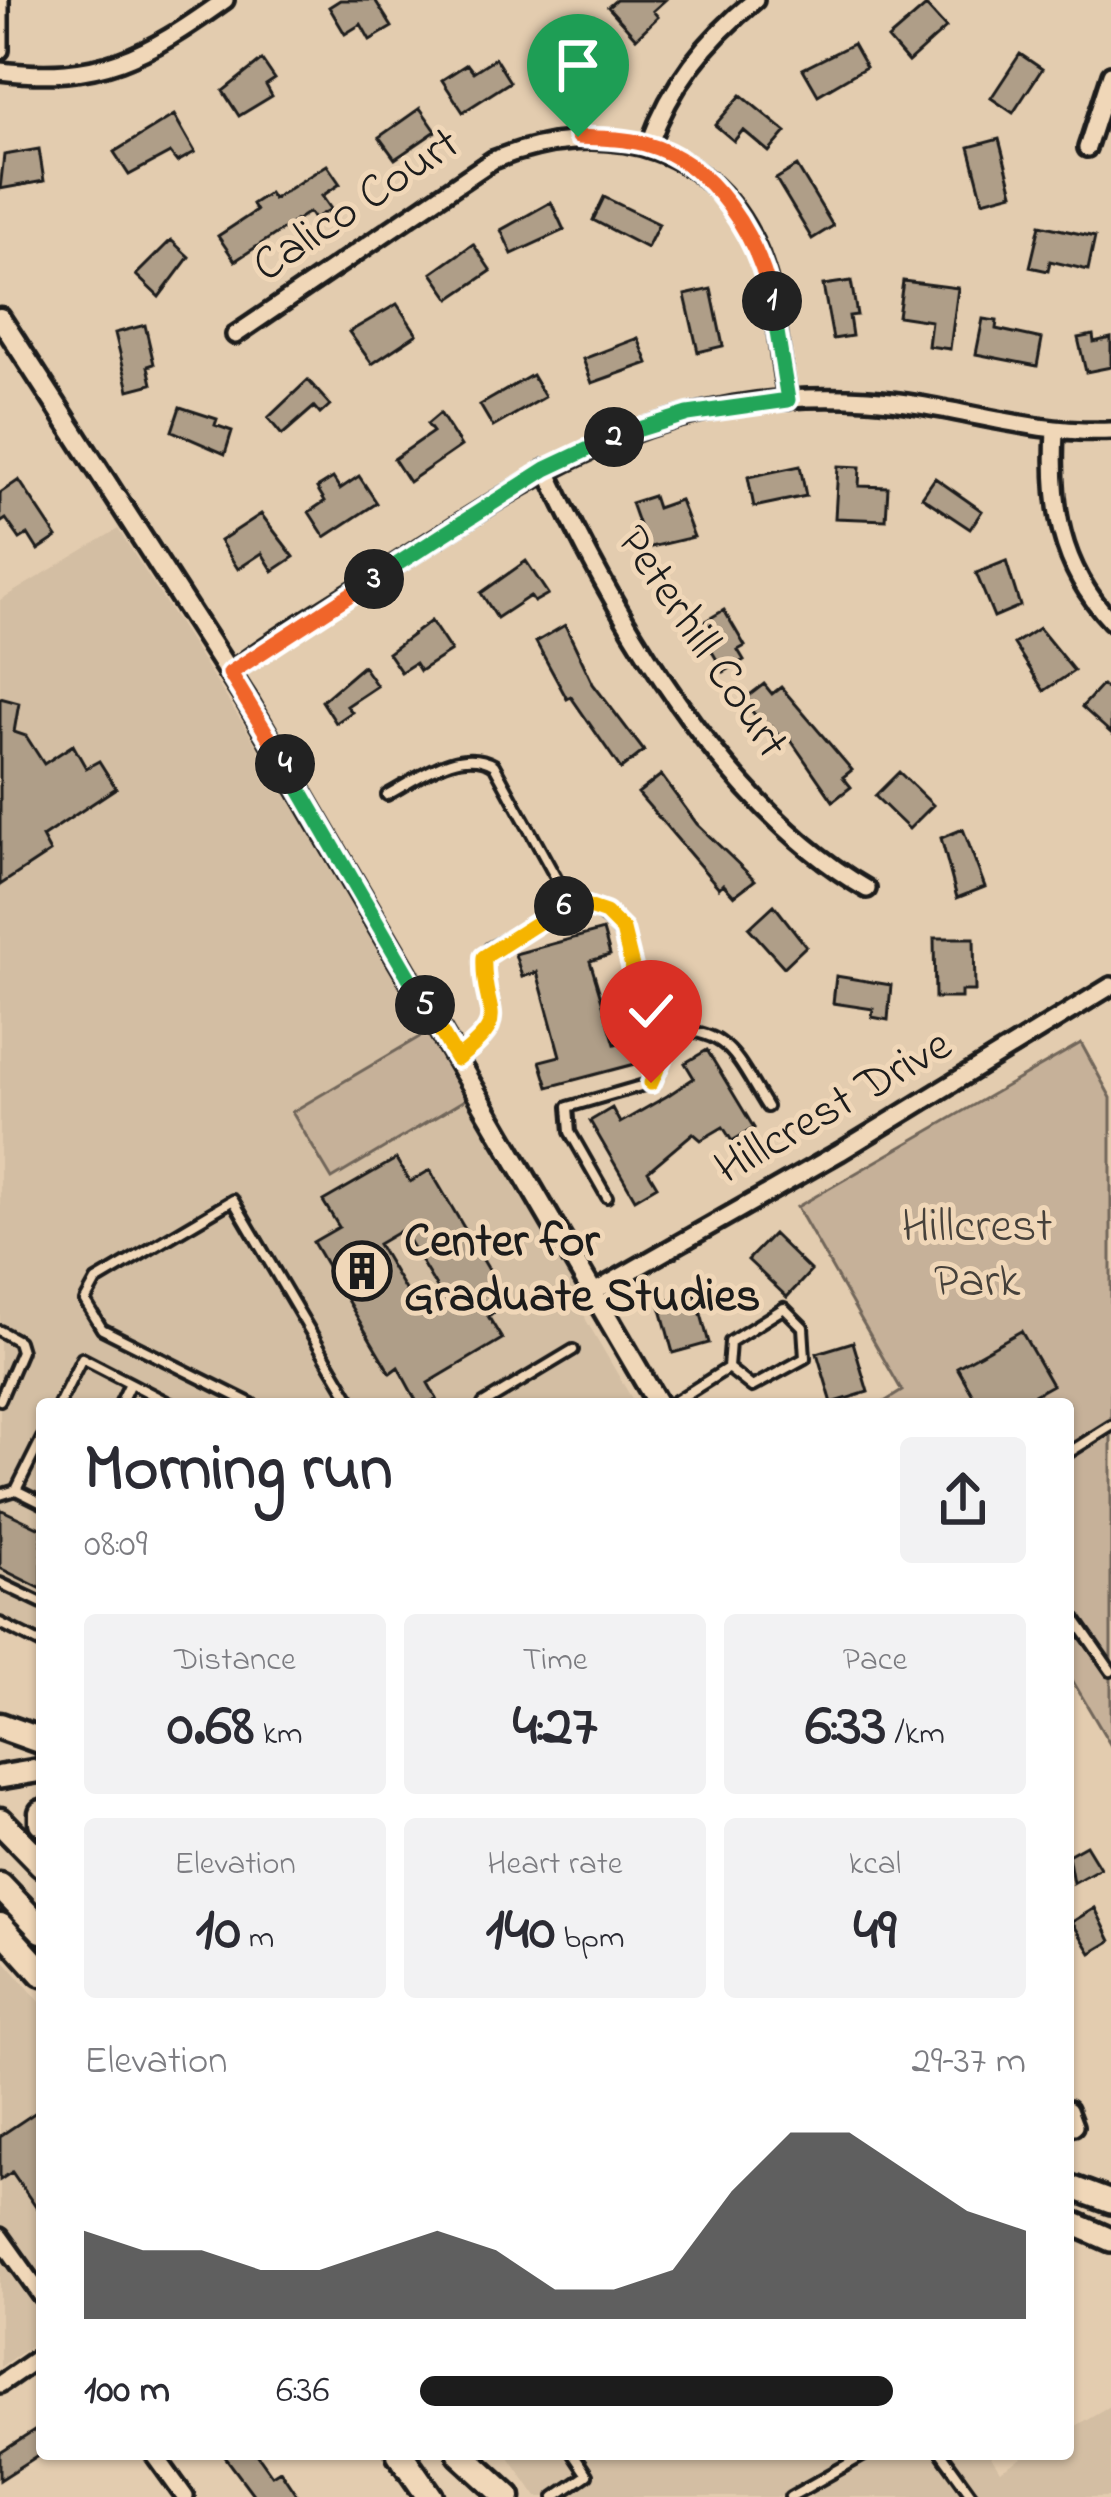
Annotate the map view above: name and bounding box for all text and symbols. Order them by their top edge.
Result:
pin [527,14,629,137]
icon: arrive [545,32,611,98]
street label: Calico Court [239,111,475,301]
pin: 1 [742,271,802,331]
text: 1 [767,277,777,325]
pin: 2 [584,407,644,467]
text: 2 [606,413,622,461]
street label: Peterhill Court [597,512,805,774]
pin: 3 [344,549,404,609]
text: 3 [367,555,381,603]
pin: 4 [255,734,315,794]
text: 4 [278,740,292,788]
pin: 6 [534,876,594,936]
text: 6 [557,882,571,930]
pin [600,960,702,1083]
pin: 5 [395,975,455,1035]
icon: check [618,978,684,1044]
text: 5 [416,981,434,1029]
street label: Hillcrest Drive [703,1012,966,1204]
park label: Hillcrest Park [902,1193,1052,1318]
place label: Center for Graduate Studies [404,1208,761,1333]
building icon: Center for Graduate Studies [331,1240,393,1302]
text: Morning run [84,1424,393,1520]
button: share [900,1437,1026,1563]
text: 08:09 [84,1517,147,1574]
text: Distance [174,1637,296,1685]
text: Time [522,1637,588,1685]
text: Pace [843,1637,907,1685]
text: 0.68 [167,1685,254,1772]
text: 4:27 [513,1685,597,1772]
text: 6:33 [805,1685,886,1772]
text: km [254,1711,303,1759]
text: /km [886,1711,945,1759]
text: Elevation [174,1841,296,1889]
text: Heart rate [487,1841,623,1889]
text: kcal [849,1841,901,1889]
text: 10 [196,1889,241,1976]
text: 140 [486,1889,555,1976]
text: 49 [854,1889,896,1976]
text: m [241,1915,274,1963]
text: bpm [555,1915,624,1963]
text: Elevation [84,2034,227,2091]
text: 29–37 m [911,2034,1026,2091]
text: 100 m [84,2363,170,2420]
text: 6:36 [276,2363,330,2420]

